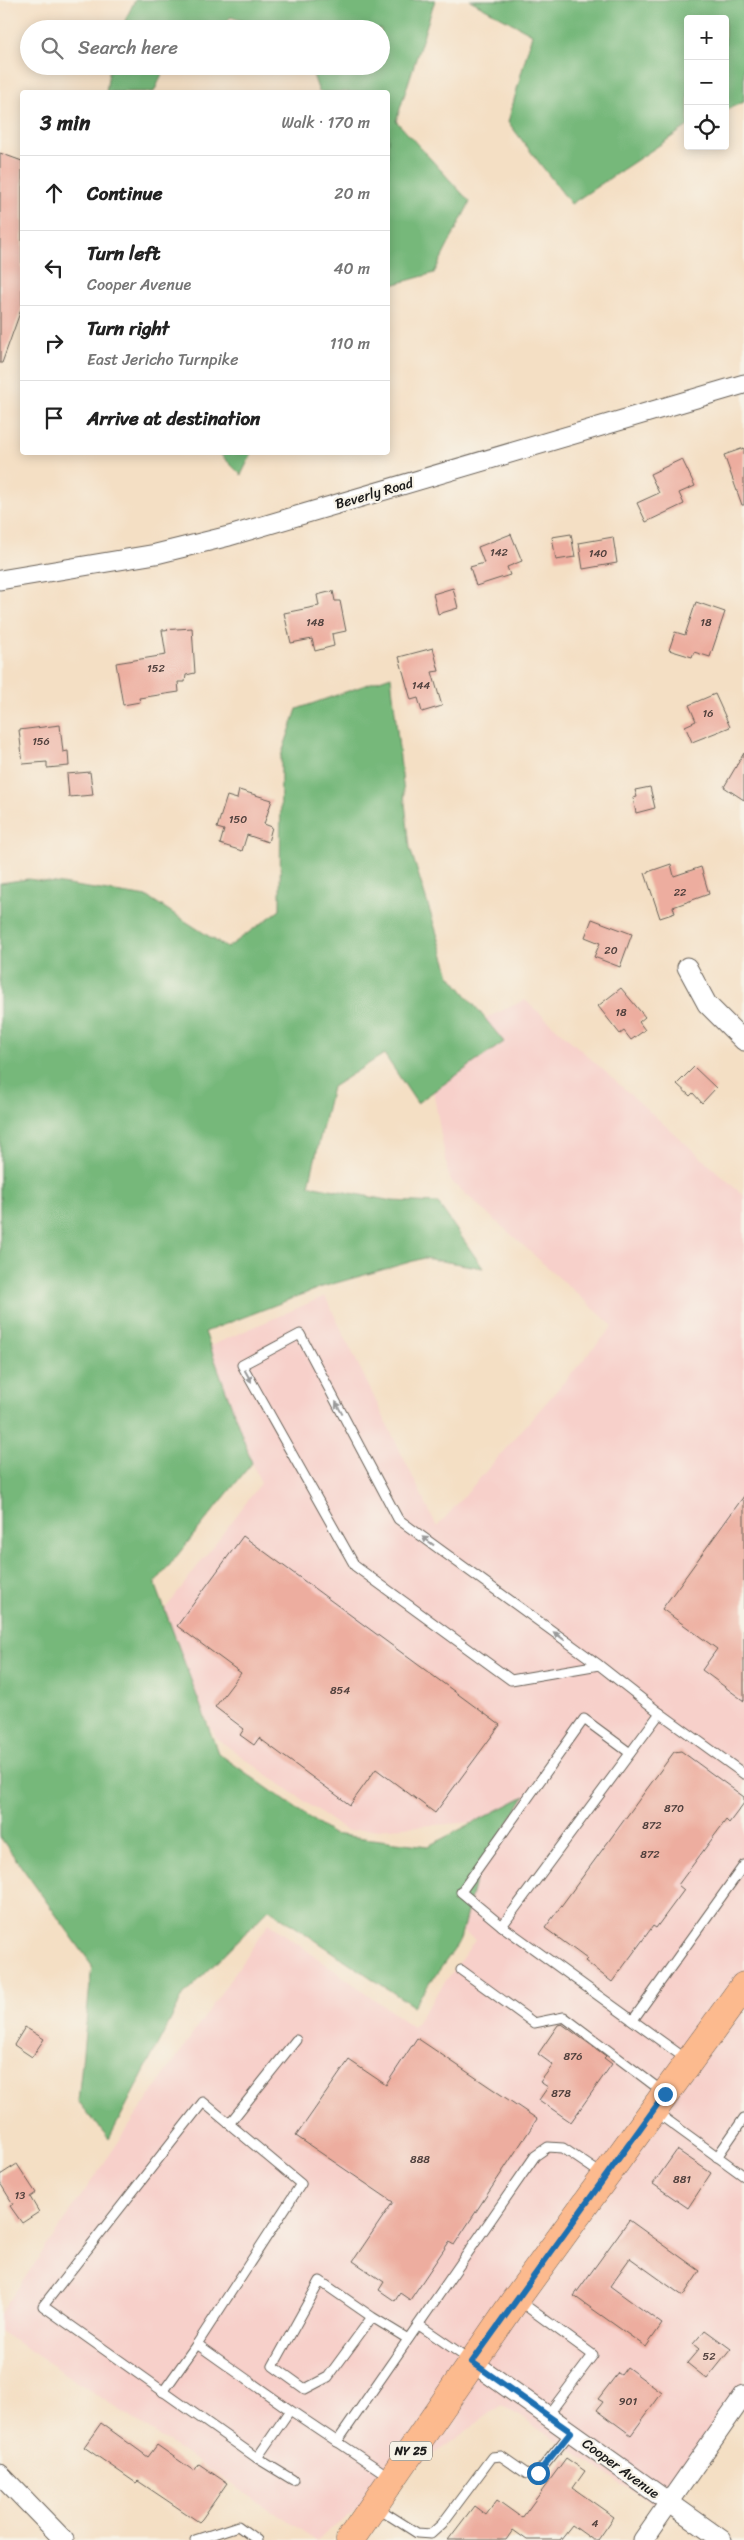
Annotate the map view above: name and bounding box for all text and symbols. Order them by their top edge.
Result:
map controls [684,15,729,150]
button: + [684,15,729,60]
search box [20,20,390,75]
text: Search here [78,31,178,64]
icon: search [38,34,66,62]
button: − [684,60,729,105]
text: 3 min [40,104,90,142]
button: locate [684,105,729,150]
text: Walk · 170 m [281,108,370,137]
text: Continue [87,177,163,210]
icon: ahead [40,179,68,207]
text: 20 m [334,179,370,208]
text: Turn left [87,237,160,270]
icon: left [40,254,68,282]
text: 40 m [333,254,370,283]
text: Cooper Avenue [87,270,191,299]
text: Turn right [87,312,169,345]
icon: right [40,329,68,357]
text: 110 m [330,329,370,358]
text: East Jericho Turnpike [87,345,239,374]
text: Arrive at destination [87,402,260,435]
icon: arrive [40,404,68,432]
street label: Beverly Road [332,470,418,517]
house number: 142 [490,543,509,562]
house number: 140 [589,544,607,563]
house number: 148 [306,613,324,632]
house number: 18 [700,613,712,632]
house number: 152 [147,659,166,678]
house number: 144 [412,676,430,695]
house number: 16 [703,704,713,723]
house number: 156 [32,732,50,751]
house number: 150 [229,810,247,829]
house number: 22 [674,883,687,902]
house number: 20 [604,941,618,960]
house number: 18 [615,1003,627,1022]
one-way arrow [244,1368,252,1383]
one-way arrow [335,1401,343,1416]
one-way arrow [421,1536,435,1546]
one-way arrow [553,1632,566,1642]
house number: 854 [330,1681,350,1700]
house number: 870 [664,1799,684,1818]
house number: 872 [642,1816,662,1835]
house number: 872 [640,1845,660,1864]
house number: 876 [563,2047,583,2066]
route end [654,2083,677,2106]
house number: 878 [551,2084,571,2103]
house number: 888 [410,2150,430,2169]
house number: 881 [673,2170,691,2189]
house number: 13 [15,2186,25,2205]
house number: 52 [702,2347,716,2366]
house number: 901 [619,2392,637,2411]
street label: Cooper Avenue [576,2431,665,2505]
road number: NY 25 [390,2442,432,2460]
route start [527,2462,550,2485]
house number: 4 [592,2514,599,2533]

